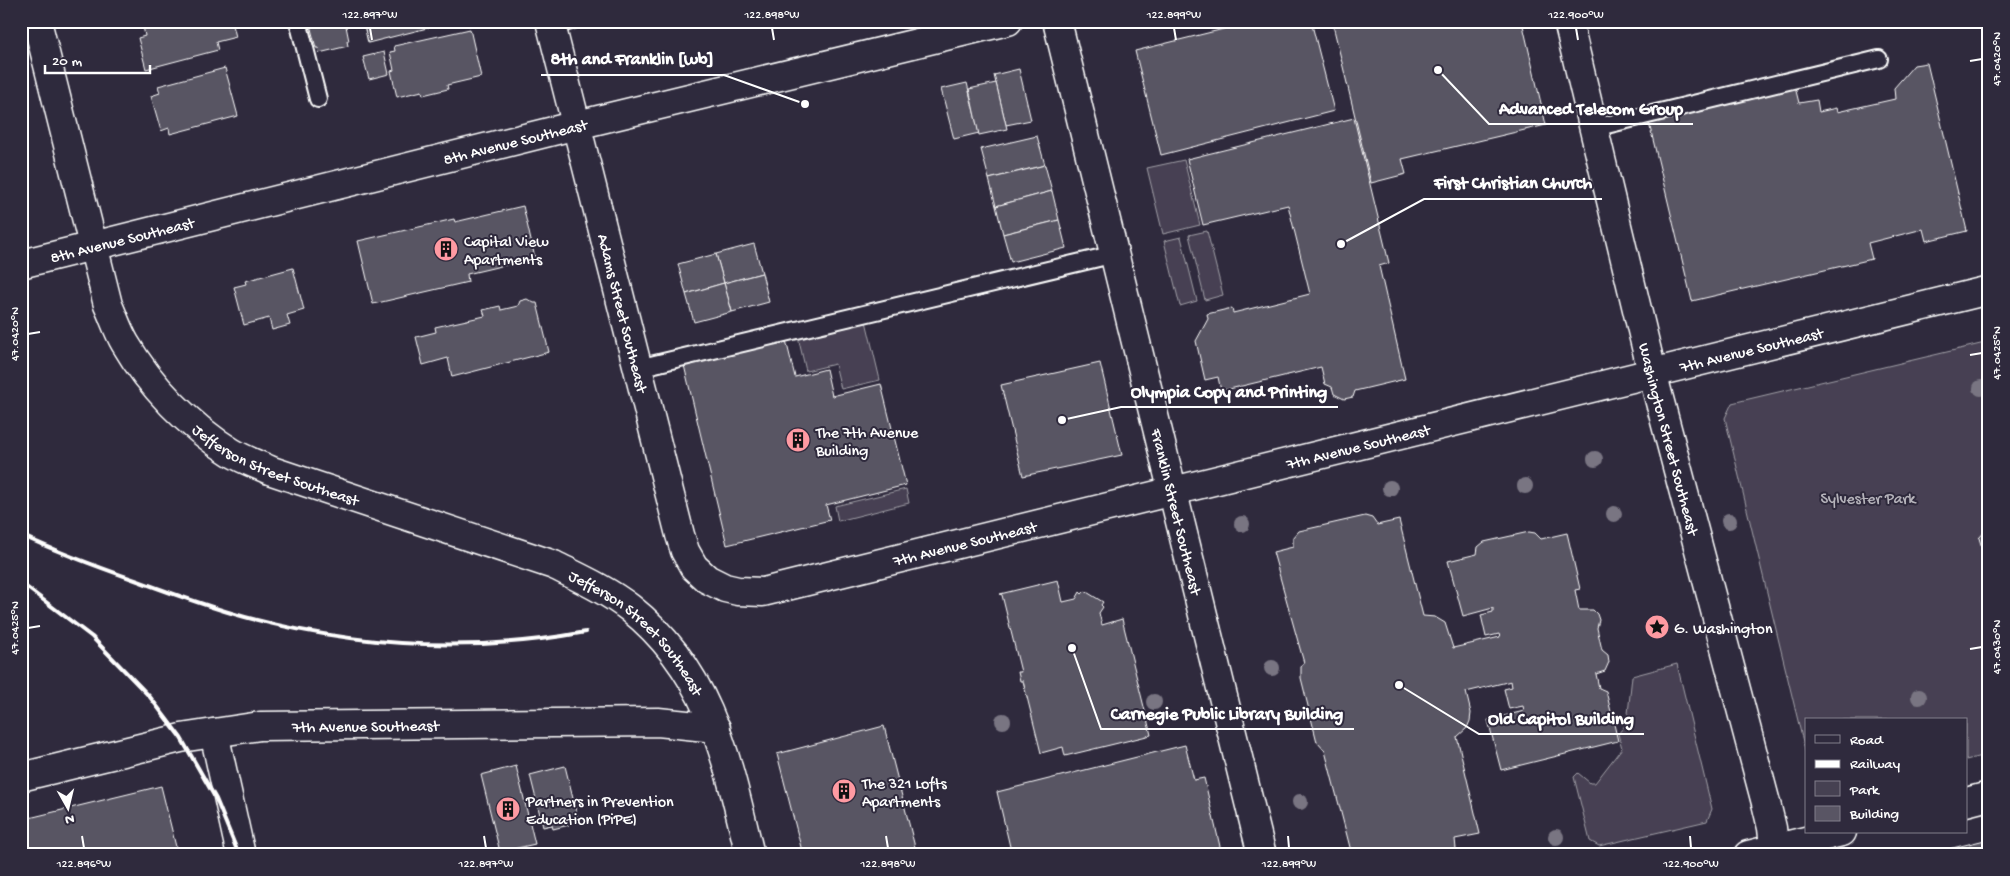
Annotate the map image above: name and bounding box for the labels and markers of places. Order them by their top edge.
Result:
callout: 8th and Franklin [wb] [541,42,724,75]
callout: Advanced Telecom Group [1489,91,1693,124]
callout: First Christian Church [1424,166,1602,199]
place label: Capital View Apartments [464,234,549,271]
building icon: Capital View Apartments [433,236,459,262]
callout: Olympia Copy and Printing [1121,374,1338,407]
place label: The 7th Avenue Building [815,425,919,462]
building icon: The 7th Avenue Building [785,427,811,453]
place icon: G. Washington [1644,614,1670,640]
place label: G. Washington [1674,621,1773,640]
callout: Carnegie Public Library Building [1101,696,1354,729]
callout: Old Capitol Building [1479,701,1644,734]
place label: The 321 Lofts Apartments [861,776,948,813]
building icon: The 321 Lofts Apartments [831,778,857,804]
place label: Partners in Prevention Education (PiPE) [525,794,674,831]
building icon: Partners in Prevention Education (PiPE) [495,796,521,822]

